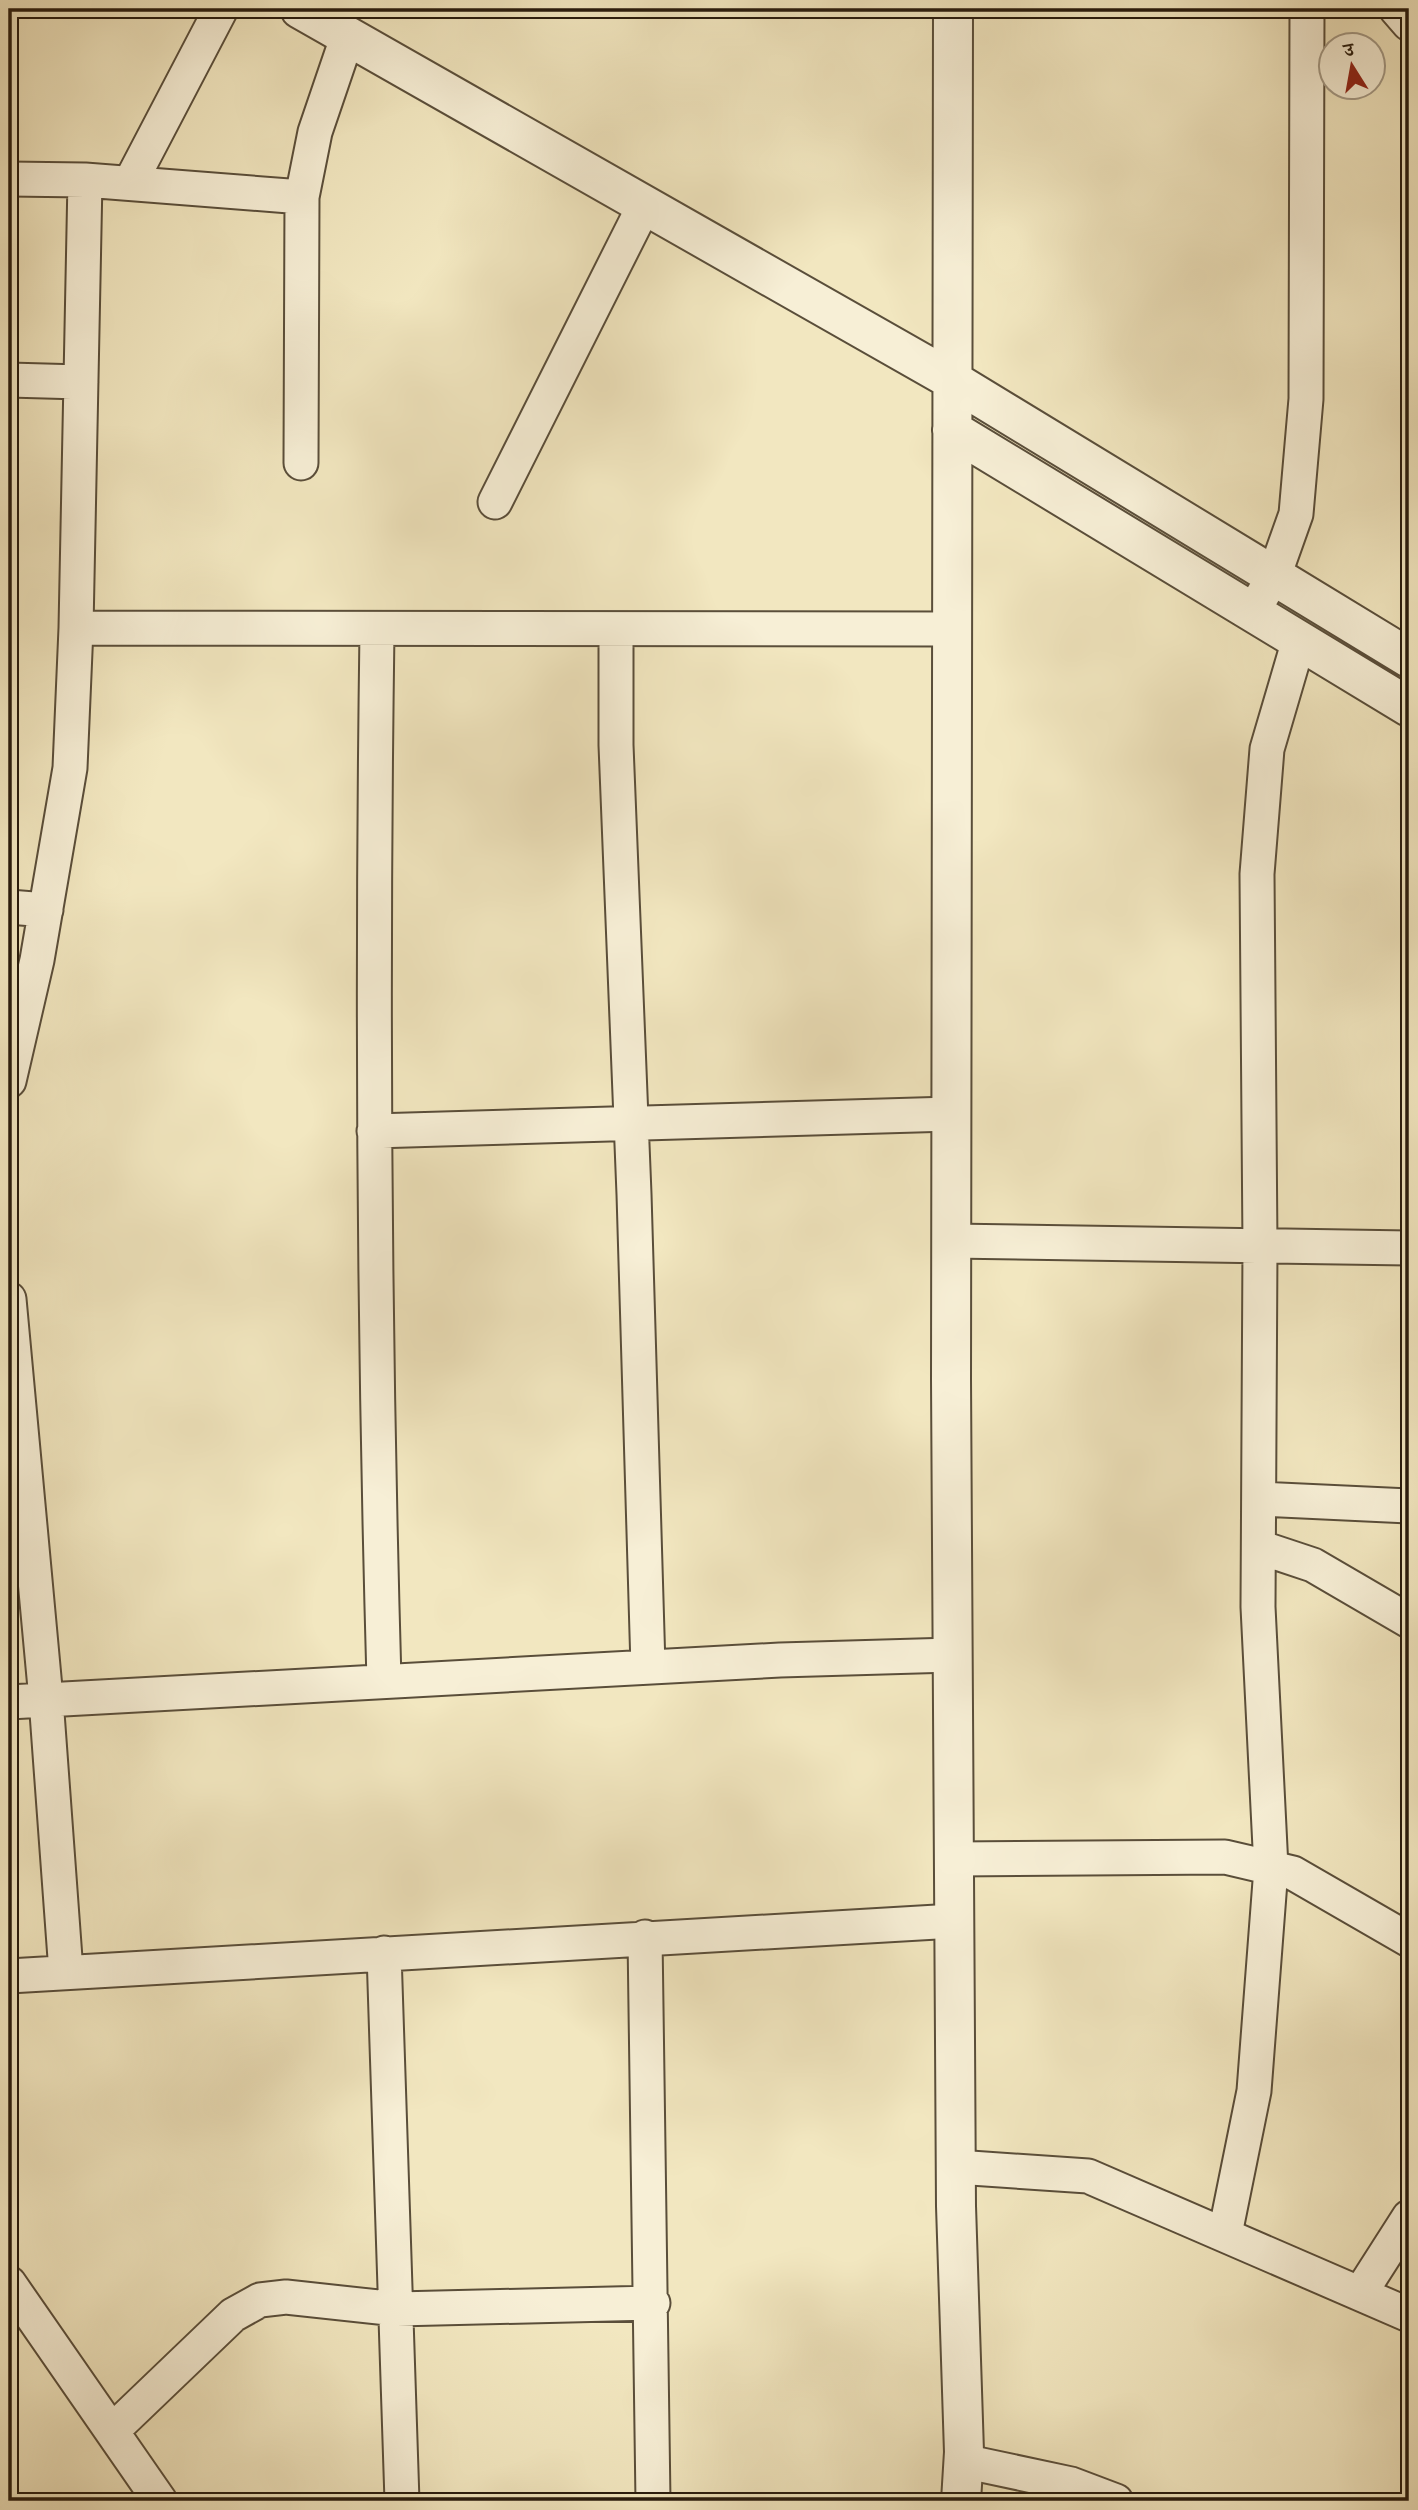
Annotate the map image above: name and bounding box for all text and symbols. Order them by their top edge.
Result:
north arrow [1316,32,1386,102]
text: उ [1341,41,1357,62]

